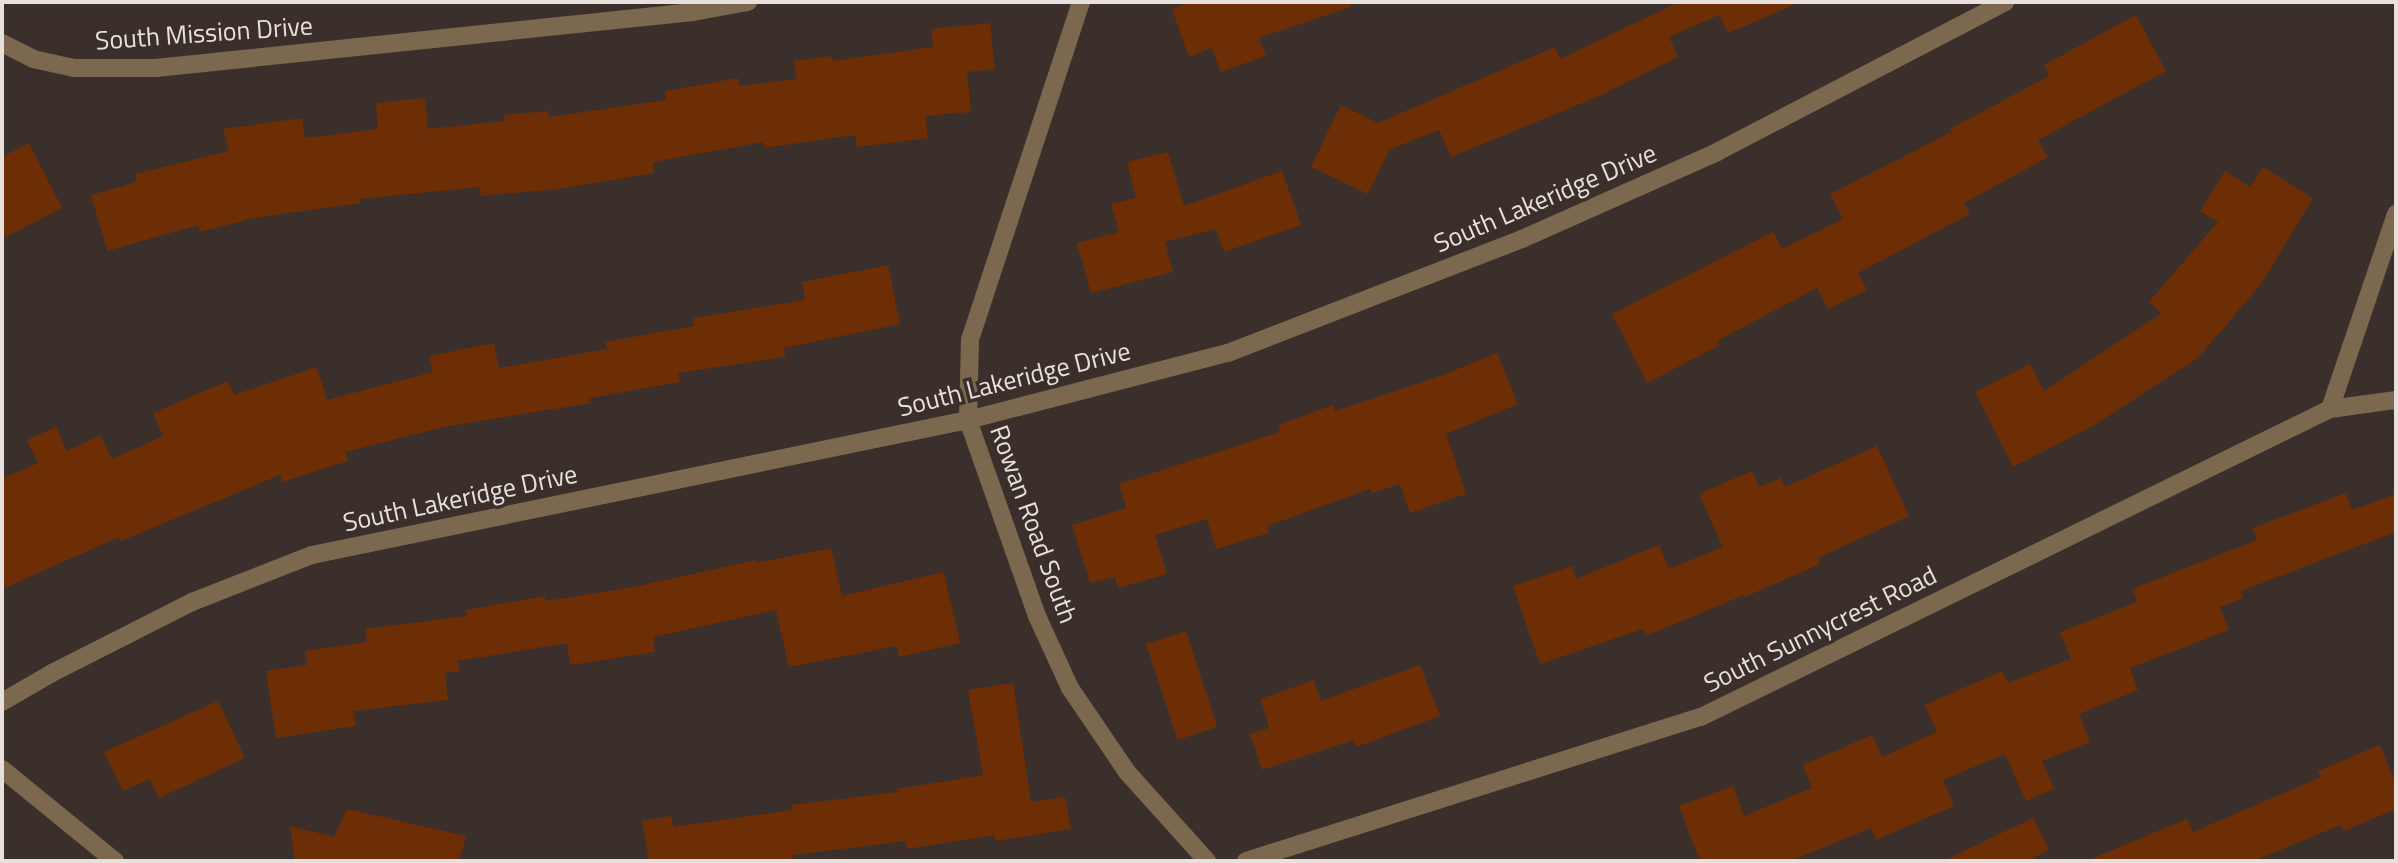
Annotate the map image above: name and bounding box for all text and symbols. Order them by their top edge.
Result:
street label: South Mission Drive [94,10,314,56]
street label: South Lakeridge Drive [1429,137,1661,259]
street label: South Lakeridge Drive [894,335,1134,423]
street label: Rowan Road South [984,421,1084,627]
street label: South Lakeridge Drive [340,458,580,538]
street label: South Sunnycrest Road [1699,559,1941,699]

